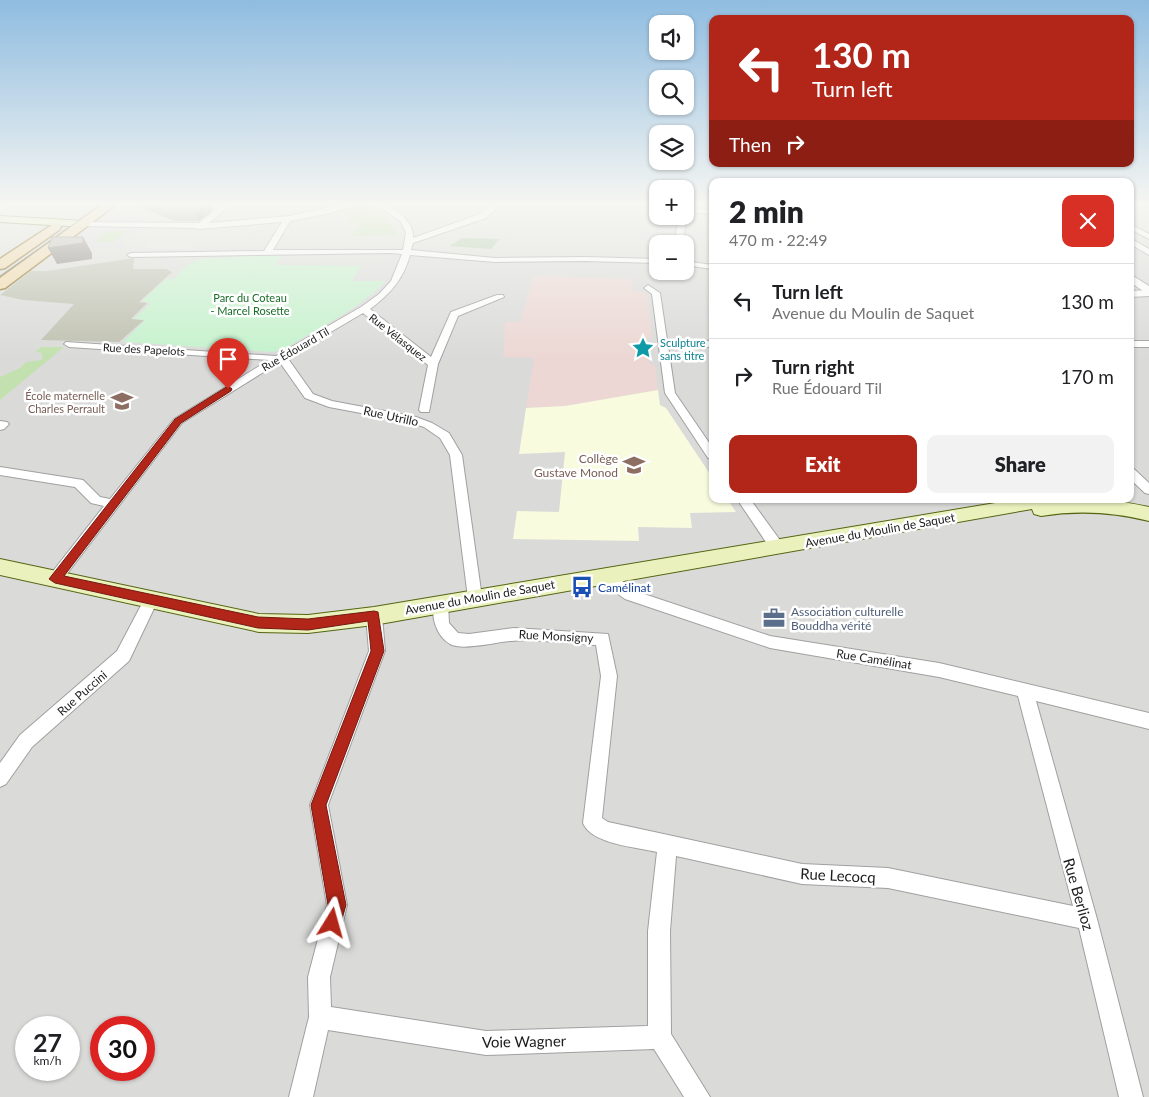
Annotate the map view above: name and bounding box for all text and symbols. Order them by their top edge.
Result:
map controls [649,15,694,280]
button: sound [649,15,694,60]
text: 130 m [812,33,911,75]
icon: left [729,35,794,100]
button: search [649,70,694,115]
text: Turn left [812,75,893,102]
button: layers [649,125,694,170]
icon: right [781,130,809,158]
text: Then [729,133,771,156]
button: + [649,180,694,225]
text: 2 min [729,193,804,229]
button: close [1062,195,1114,247]
text: 470 m · 22:49 [729,230,828,249]
button: − [649,235,694,280]
text: Turn left [772,280,843,303]
icon: left [729,287,757,315]
text: 130 m [1060,290,1114,313]
park label: Parc du Coteau - Marcel Rosette [210,291,290,317]
text: Avenue du Moulin de Saquet [772,303,974,322]
street label: Rue Vélasquez [367,311,429,363]
street label: Rue Édouard Til [259,324,331,374]
place icon: Sculpture sans titre [630,335,656,361]
place label: Sculpture sans titre [660,336,706,362]
pin [207,338,249,389]
street label: Rue des Papelots [103,340,186,358]
icon: arrive [214,345,242,373]
text: Turn right [772,355,854,378]
icon: right [729,362,757,390]
text: 170 m [1060,365,1114,388]
text: Rue Édouard Til [772,378,882,397]
school or university icon: École maternelle Charles Perrault [109,388,135,414]
place label: École maternelle Charles Perrault [25,389,105,415]
street label: Rue Utrillo [362,403,420,429]
button: Exit [729,435,917,493]
button: Share [927,435,1114,493]
place label: Collège Gustave Monod [534,451,618,480]
school or university icon: Collège Gustave Monod [621,452,647,478]
street label: Avenue du Moulin de Saquet [804,509,957,551]
bus stop icon: Camélinat [569,574,595,600]
street label: Avenue du Moulin de Saquet [404,576,557,618]
place label: Camélinat [598,580,651,595]
place label: Association culturelle Bouddha vérité [791,604,903,633]
office icon: Association culturelle Bouddha vérité [761,605,787,631]
street label: Rue Monsigny [518,627,595,645]
street label: Rue Camélinat [835,646,913,672]
street label: Rue Puccini [54,667,110,719]
street label: Rue Berlioz [1060,856,1098,932]
street label: Rue Lecocq [800,864,876,886]
position arrow [305,896,357,948]
speed limit sign: 30 [90,1016,155,1081]
text: 27 [33,1027,62,1057]
street label: Voie Wagner [482,1031,567,1051]
text: km/h [33,1053,62,1068]

